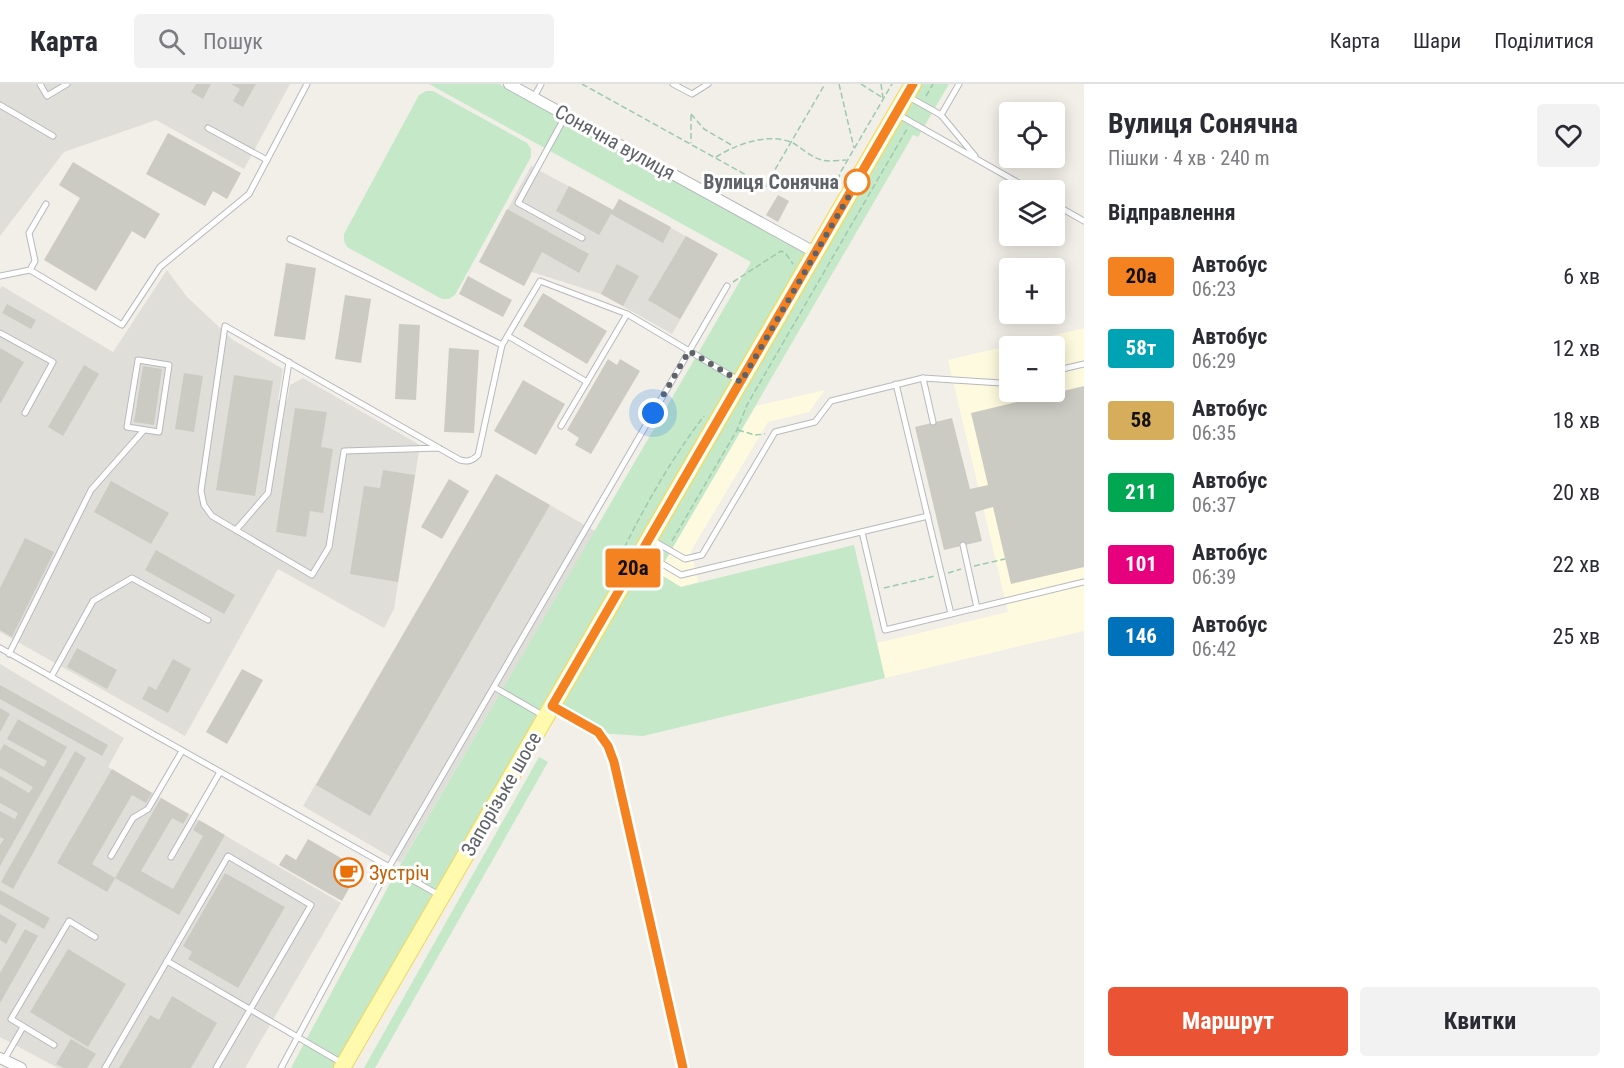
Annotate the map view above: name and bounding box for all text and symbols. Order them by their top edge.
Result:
search box [134,14,554,68]
text: Карта [30,25,98,58]
icon: search [155,25,188,58]
text: Пошук [203,29,263,54]
text: Карта [1330,29,1380,53]
text: Шари [1413,29,1461,53]
text: Поділитися [1494,29,1594,53]
street label: Сонячна вулиця [551,99,679,185]
map controls [999,102,1065,402]
button: locate [999,102,1065,168]
button: heart [1537,104,1600,167]
text: Вулиця Сонячна [1108,107,1298,140]
text: Пішки · 4 хв · 240 m [1108,146,1270,170]
marker: Вулиця Сонячна [844,169,870,195]
place label: Вулиця Сонячна [703,170,839,194]
button: layers [999,180,1065,246]
text: Відправлення [1108,200,1236,225]
text: Автобус [1192,252,1267,277]
button: + [999,258,1065,324]
text: 20а [1125,264,1157,288]
text: 6 хв [1563,264,1600,289]
text: 06:23 [1192,277,1236,301]
text: Автобус [1192,324,1267,349]
button: − [999,336,1065,402]
text: 58т [1126,336,1156,360]
text: 12 хв [1552,336,1600,361]
text: 06:29 [1192,349,1236,373]
text: Автобус [1192,396,1267,421]
your location [638,398,668,428]
text: 58 [1130,408,1152,432]
text: 18 хв [1552,408,1600,433]
text: 06:35 [1192,421,1236,445]
text: Автобус [1192,468,1267,493]
text: 211 [1125,480,1157,504]
text: 20 хв [1552,480,1600,505]
text: 06:37 [1192,493,1236,517]
text: Автобус [1192,540,1267,565]
line badge: 20а [598,548,668,588]
text: 101 [1125,552,1157,576]
text: 22 хв [1552,552,1600,577]
text: 20а [617,556,649,580]
text: 06:39 [1192,565,1236,589]
text: Автобус [1192,612,1267,637]
text: 146 [1125,624,1157,648]
text: 25 хв [1552,624,1600,649]
text: 06:42 [1192,637,1236,661]
street label: Запорізьке шосе [456,728,546,860]
cafe icon: Зустріч [332,857,364,889]
place label: Зустріч [369,861,429,885]
button: Маршрут [1108,987,1348,1056]
button: Квитки [1360,987,1600,1056]

